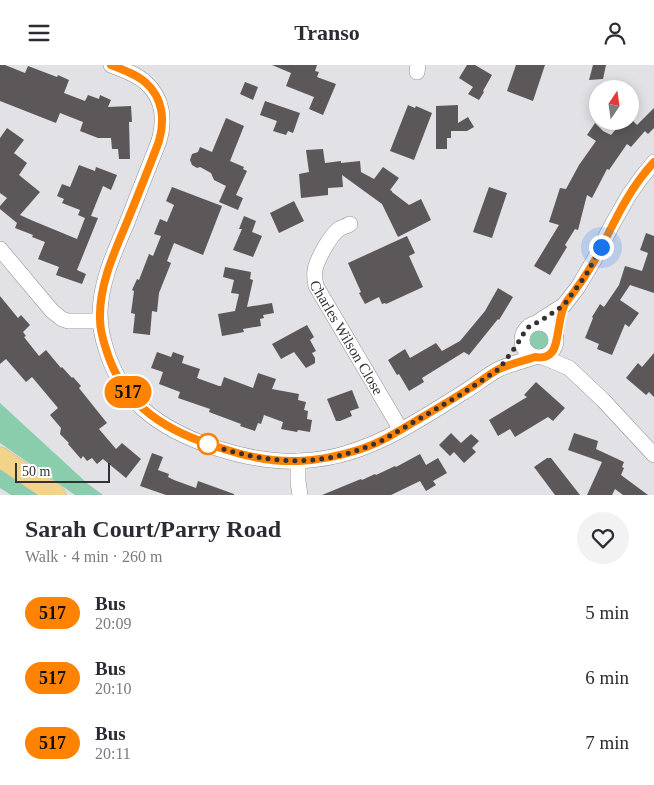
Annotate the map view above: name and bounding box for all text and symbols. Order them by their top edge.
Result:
icon: menu [25,19,53,47]
icon: person [601,19,629,47]
text: Transo [294,20,360,45]
north arrow [589,80,639,130]
map controls [589,80,639,130]
your location [589,235,614,260]
street label: Charles Wilson Close [307,279,386,398]
line badge: 517 [99,376,157,408]
text: 517 [115,382,142,402]
unlabelled marker [197,433,219,455]
scale bar [15,460,110,483]
text: 50 m [22,464,50,479]
button: heart [577,512,629,564]
text: Sarah Court/Parry Road [25,516,281,542]
text: Walk · 4 min · 260 m [25,548,162,565]
text: Bus [95,593,126,614]
text: 5 min [585,602,629,623]
text: 517 [39,603,66,623]
text: 20:09 [95,615,131,632]
text: Bus [95,658,126,679]
text: 6 min [585,667,629,688]
text: 517 [39,668,66,688]
text: 20:10 [95,680,131,697]
text: Bus [95,723,126,744]
text: 7 min [585,732,629,753]
text: 517 [39,733,66,753]
text: 20:11 [95,745,131,762]

